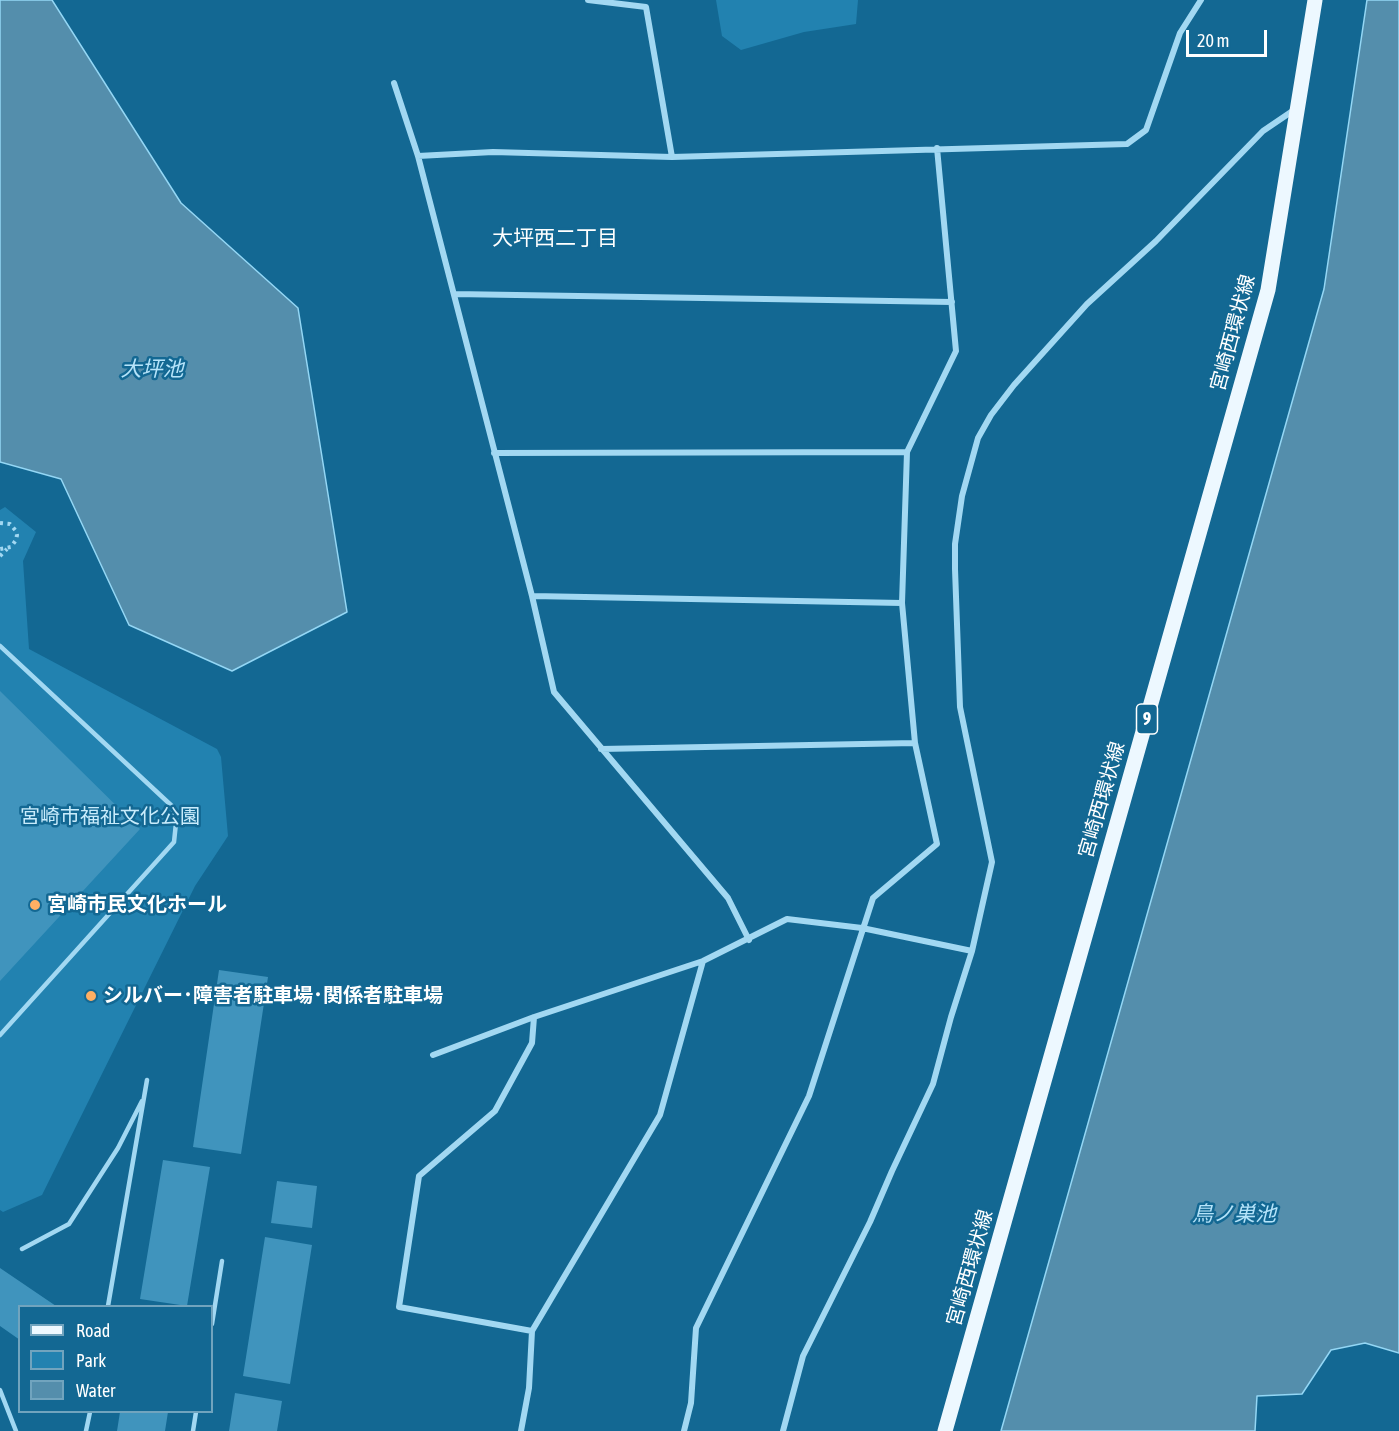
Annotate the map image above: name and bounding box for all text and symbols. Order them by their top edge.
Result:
scale bar [1189,18,1270,56]
text: 20 m [1197,30,1229,51]
district label: 大坪西二丁目 [492,225,618,251]
street label: 宮崎西環状線 [1206,272,1260,394]
water label: 大坪池 [121,356,183,382]
road number: 9 [1136,704,1158,734]
street label: 宮崎西環状線 [1074,739,1130,861]
park label: 宮崎市福祉文化公園 [20,805,200,829]
place label: 宮崎市民文化ホール [47,893,227,917]
marker: 宮崎市民文化ホール [28,898,42,912]
place label: シルバー･障害者駐車場･関係者駐車場 [103,984,443,1008]
marker: シルバー･障害者駐車場･関係者駐車場 [84,989,98,1003]
water label: 鳥ノ巣池 [1192,1201,1276,1227]
street label: 宮崎西環状線 [942,1207,998,1329]
legend [18,1305,213,1413]
text: Road [76,1320,110,1341]
text: Park [76,1350,106,1371]
text: Water [76,1380,115,1401]

